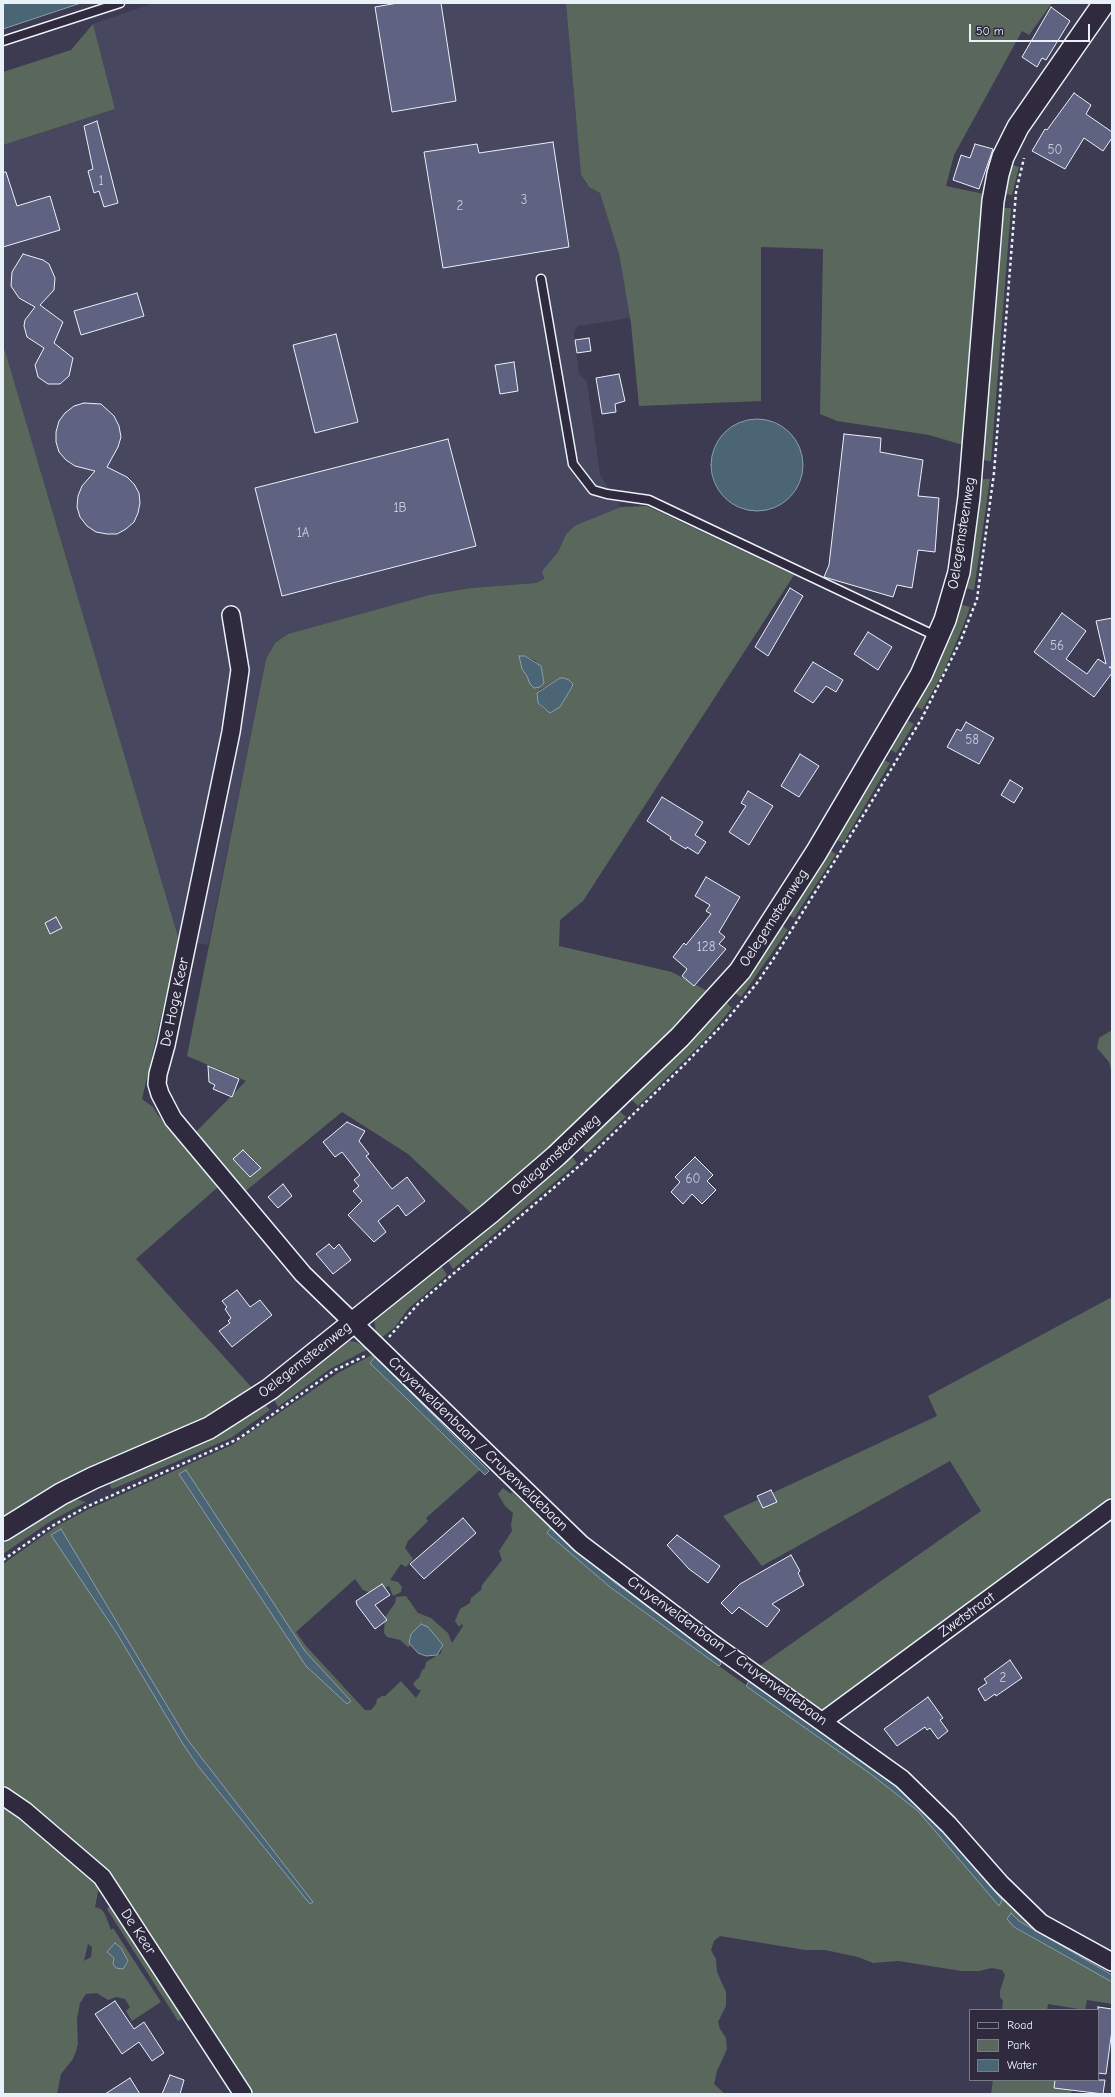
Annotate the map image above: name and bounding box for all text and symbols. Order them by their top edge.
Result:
scale bar [971,16,1092,42]
text: 50 m [976,24,1004,38]
house number: 50 [1048,142,1062,158]
house number: 1 [98,173,104,189]
house number: 3 [521,192,527,208]
house number: 2 [457,198,463,214]
street label: Oelegemsteenweg [944,476,980,590]
house number: 1B [393,500,407,516]
house number: 1A [297,525,309,541]
house number: 56 [1050,638,1064,654]
house number: 58 [965,732,979,748]
street label: Oelegemsteenweg [736,866,812,970]
house number: 128 [697,939,715,955]
street label: De Hoge Keer [157,956,193,1048]
street label: Oelegemsteenweg [508,1110,604,1200]
house number: 60 [686,1171,700,1187]
street label: Oelegemsteenweg [255,1318,355,1402]
street label: Cruyenveldenbaan / Cruyenveldebaan [384,1353,572,1535]
street label: Cruyenveldenbaan / Cruyenveldebaan [623,1572,831,1730]
street label: Zwetstraat [935,1589,999,1641]
house number: 2 [1000,1670,1006,1686]
street label: De Keer [116,1906,160,1958]
legend [969,2009,1099,2081]
text: Road [1007,2018,1033,2032]
text: Park [1007,2038,1030,2052]
text: Water [1007,2058,1037,2072]

